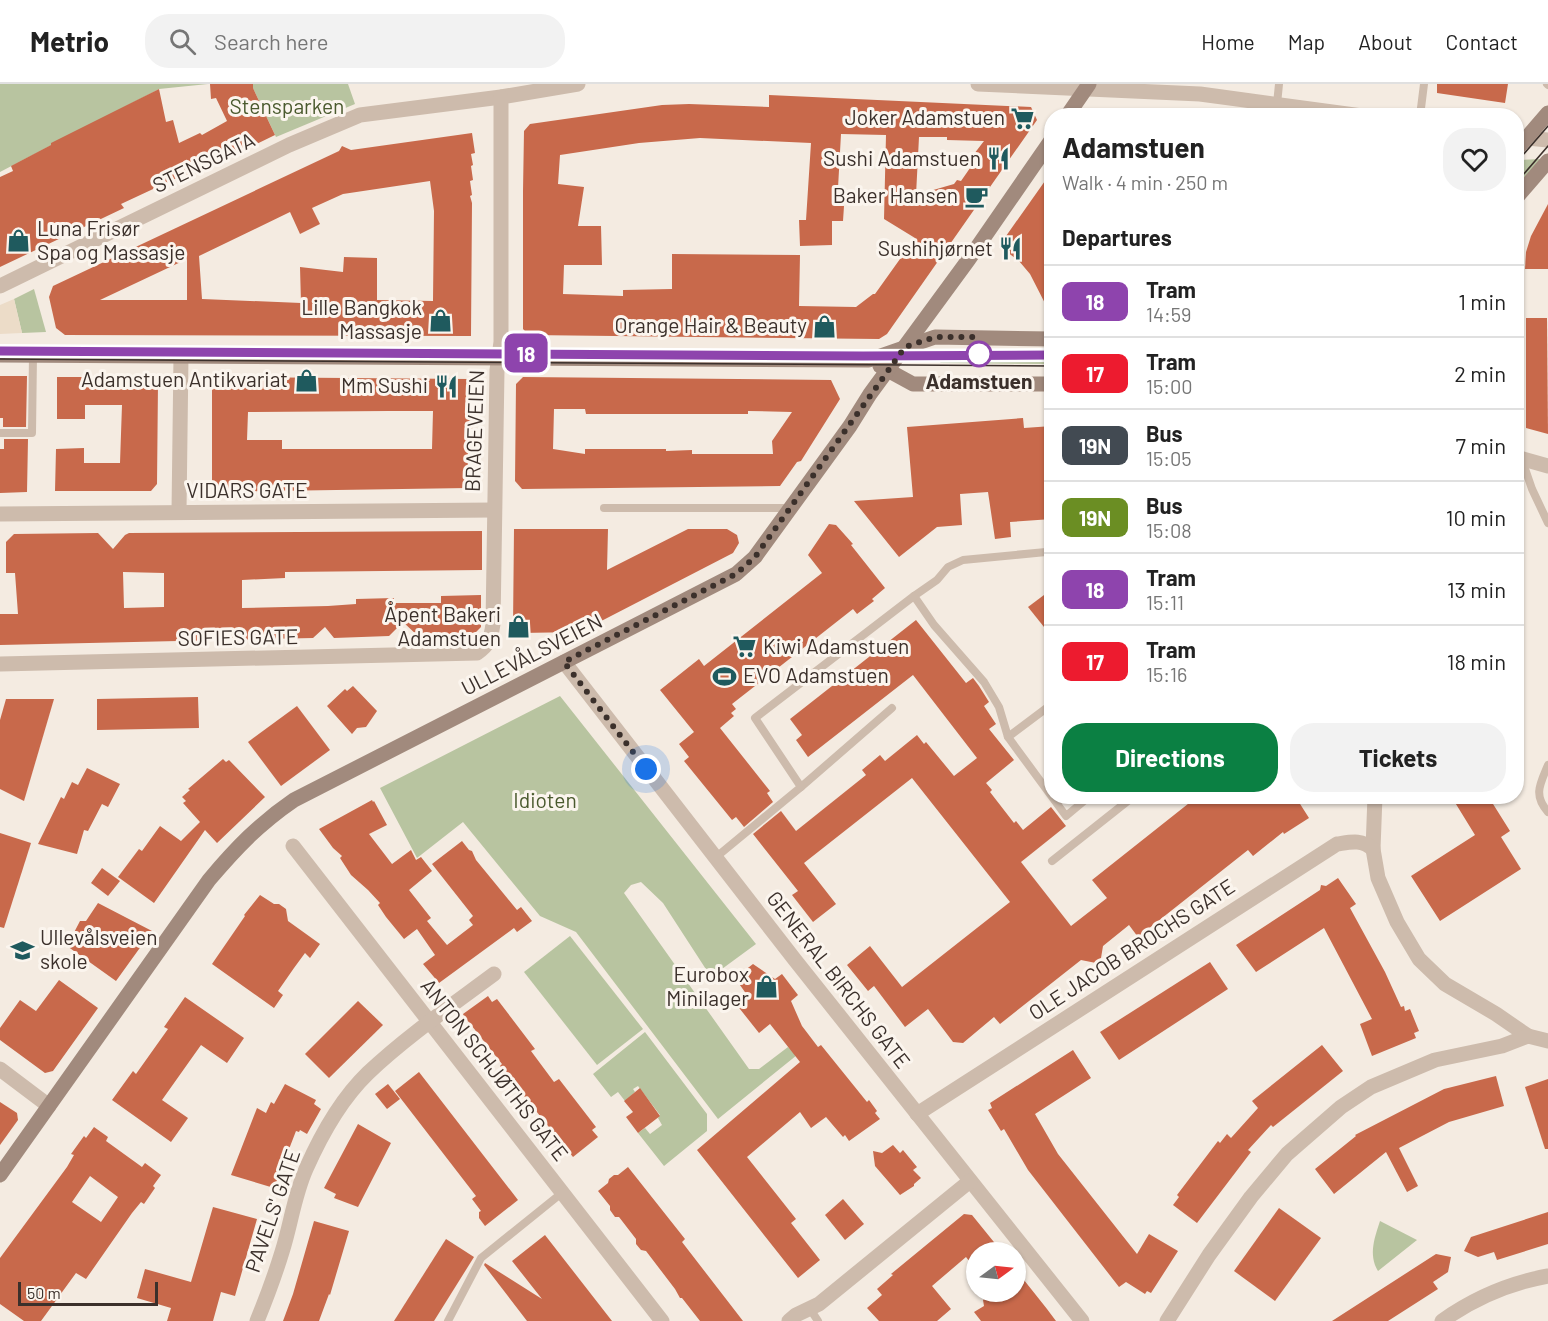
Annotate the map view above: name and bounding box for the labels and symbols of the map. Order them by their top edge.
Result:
park label: Stensparken [230,93,344,118]
place label: Joker Adamstuen [845,104,1005,129]
supermarket icon: Joker Adamstuen [1010,105,1036,131]
street label: STENSGATA [148,126,259,197]
place label: Sushi Adamstuen [823,145,981,170]
restaurant icon: Sushi Adamstuen [986,146,1012,172]
place label: Baker Hansen [833,182,958,207]
cafe icon: Baker Hansen [963,183,989,209]
place label: Luna Frisør Spa og Massasje [37,215,185,264]
shop icon: Luna Frisør Spa og Massasje [6,228,32,254]
place label: Sushihjørnet [878,235,993,260]
restaurant icon: Sushihjørnet [998,236,1024,262]
place label: Lille Bangkok Massasje [301,294,422,343]
shop icon: Lille Bangkok Massasje [427,307,453,333]
place label: Orange Hair & Beauty [614,312,807,337]
shop icon: Orange Hair & Beauty [812,313,838,339]
line badge: 18 [499,334,553,372]
marker: Adamstuen [966,341,992,367]
place label: Adamstuen Antikvariat [81,366,288,391]
shop icon: Adamstuen Antikvariat [293,367,319,393]
place label: Adamstuen [925,368,1033,393]
street label: BRAGEVEIEN [459,369,488,492]
place label: Mm Sushi [341,372,428,397]
restaurant icon: Mm Sushi [433,373,459,399]
street label: VIDARS GATE [186,477,308,502]
place label: Åpent Bakeri Adamstuen [384,601,501,650]
street label: ULLEVÅLSVEIEN [457,607,606,700]
shop icon: Åpent Bakeri Adamstuen [506,614,532,640]
street label: SOFIES GATE [177,623,299,650]
place label: Kiwi Adamstuen [763,633,909,658]
supermarket icon: Kiwi Adamstuen [732,634,758,660]
place label: EVO Adamstuen [743,662,889,687]
sports icon: EVO Adamstuen [712,663,738,689]
your location [631,754,661,784]
park label: Idioten [513,787,577,812]
street label: OLE JACOB BROCHS GATE [1024,873,1239,1025]
street label: GENERAL BIRCHS GATE [762,885,916,1073]
place label: Ullevålsveien skole [40,924,158,973]
school or university icon: Ullevålsveien skole [9,937,35,963]
place label: Eurobox Minilager [666,961,749,1010]
street label: ANTON SCHJØTHS GATE [416,973,574,1165]
shop icon: Eurobox Minilager [754,974,780,1000]
street label: PAVELS' GATE [239,1146,304,1275]
north arrow [966,1242,1026,1302]
scale bar [18,1279,158,1306]

